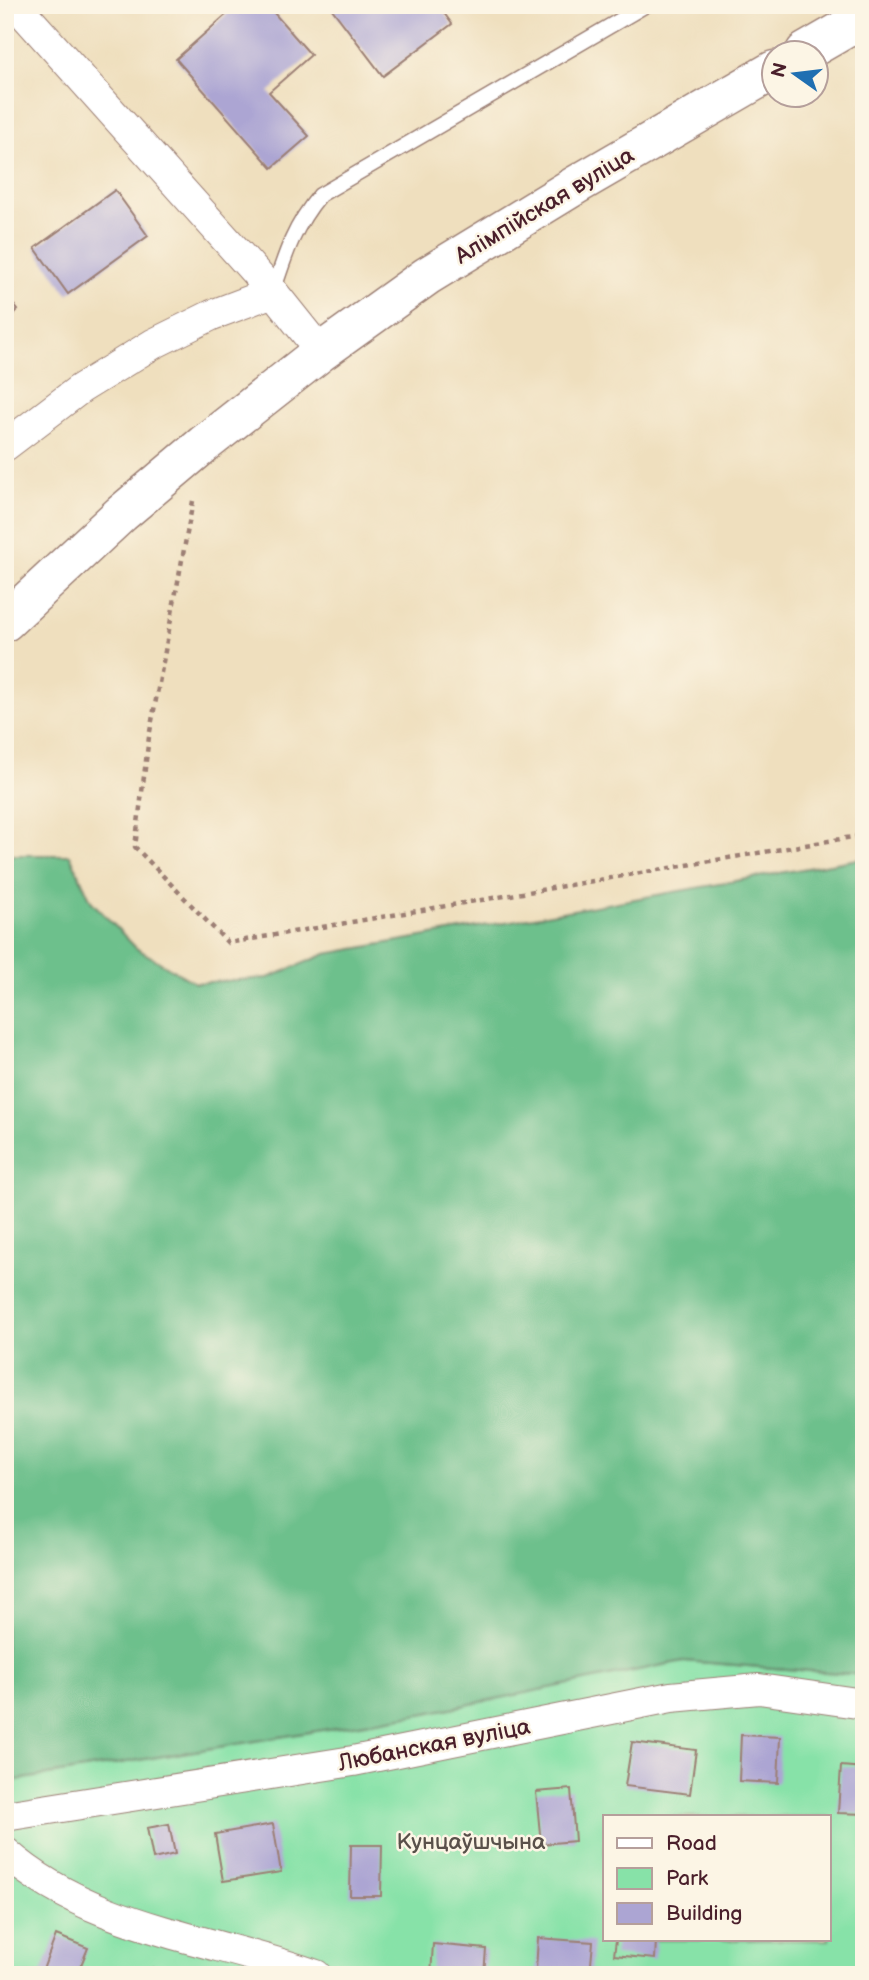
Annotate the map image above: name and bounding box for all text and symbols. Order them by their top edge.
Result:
north arrow [760,38,830,108]
text: N [767,61,793,80]
street label: Алімпійская вуліца [449,141,640,271]
street label: Любанская вуліца [335,1713,533,1778]
legend [603,1815,830,1941]
park label: Кунцаўшчына [397,1828,546,1856]
text: Road [666,1831,717,1856]
text: Park [666,1866,709,1891]
text: Building [666,1901,742,1926]

